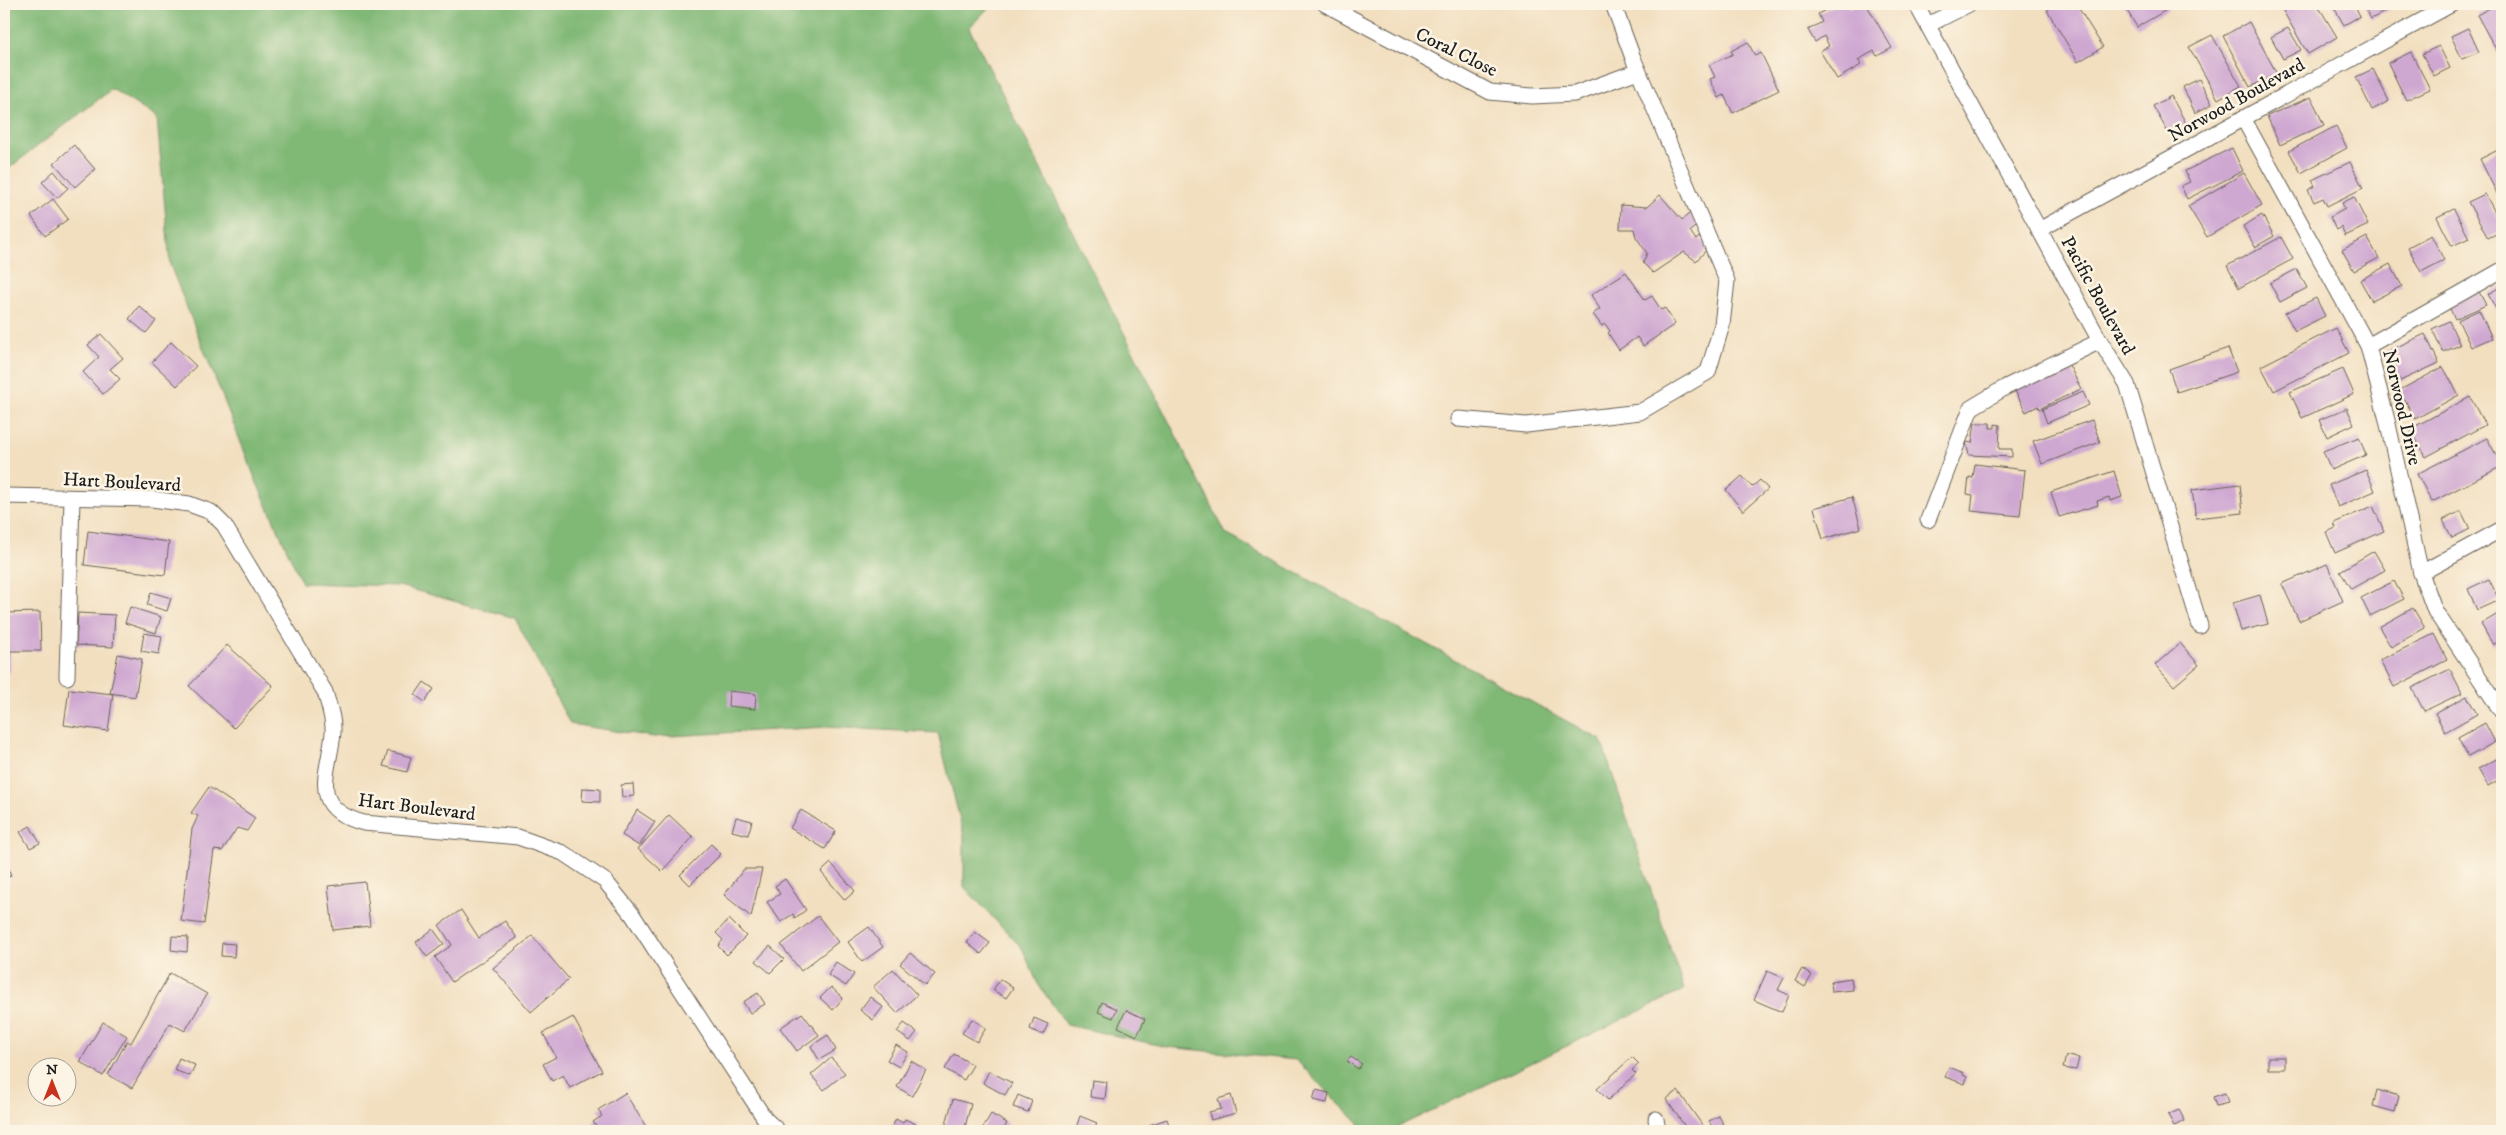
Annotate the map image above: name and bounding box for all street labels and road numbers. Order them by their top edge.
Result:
street label: Coral Close [1412,23,1501,82]
street label: Norwood Boulevard [2164,53,2310,147]
street label: Pacific Boulevard [2056,232,2140,359]
street label: Norwood Drive [2377,347,2426,468]
street label: Hart Boulevard [62,468,182,497]
street label: Hart Boulevard [357,789,477,826]

